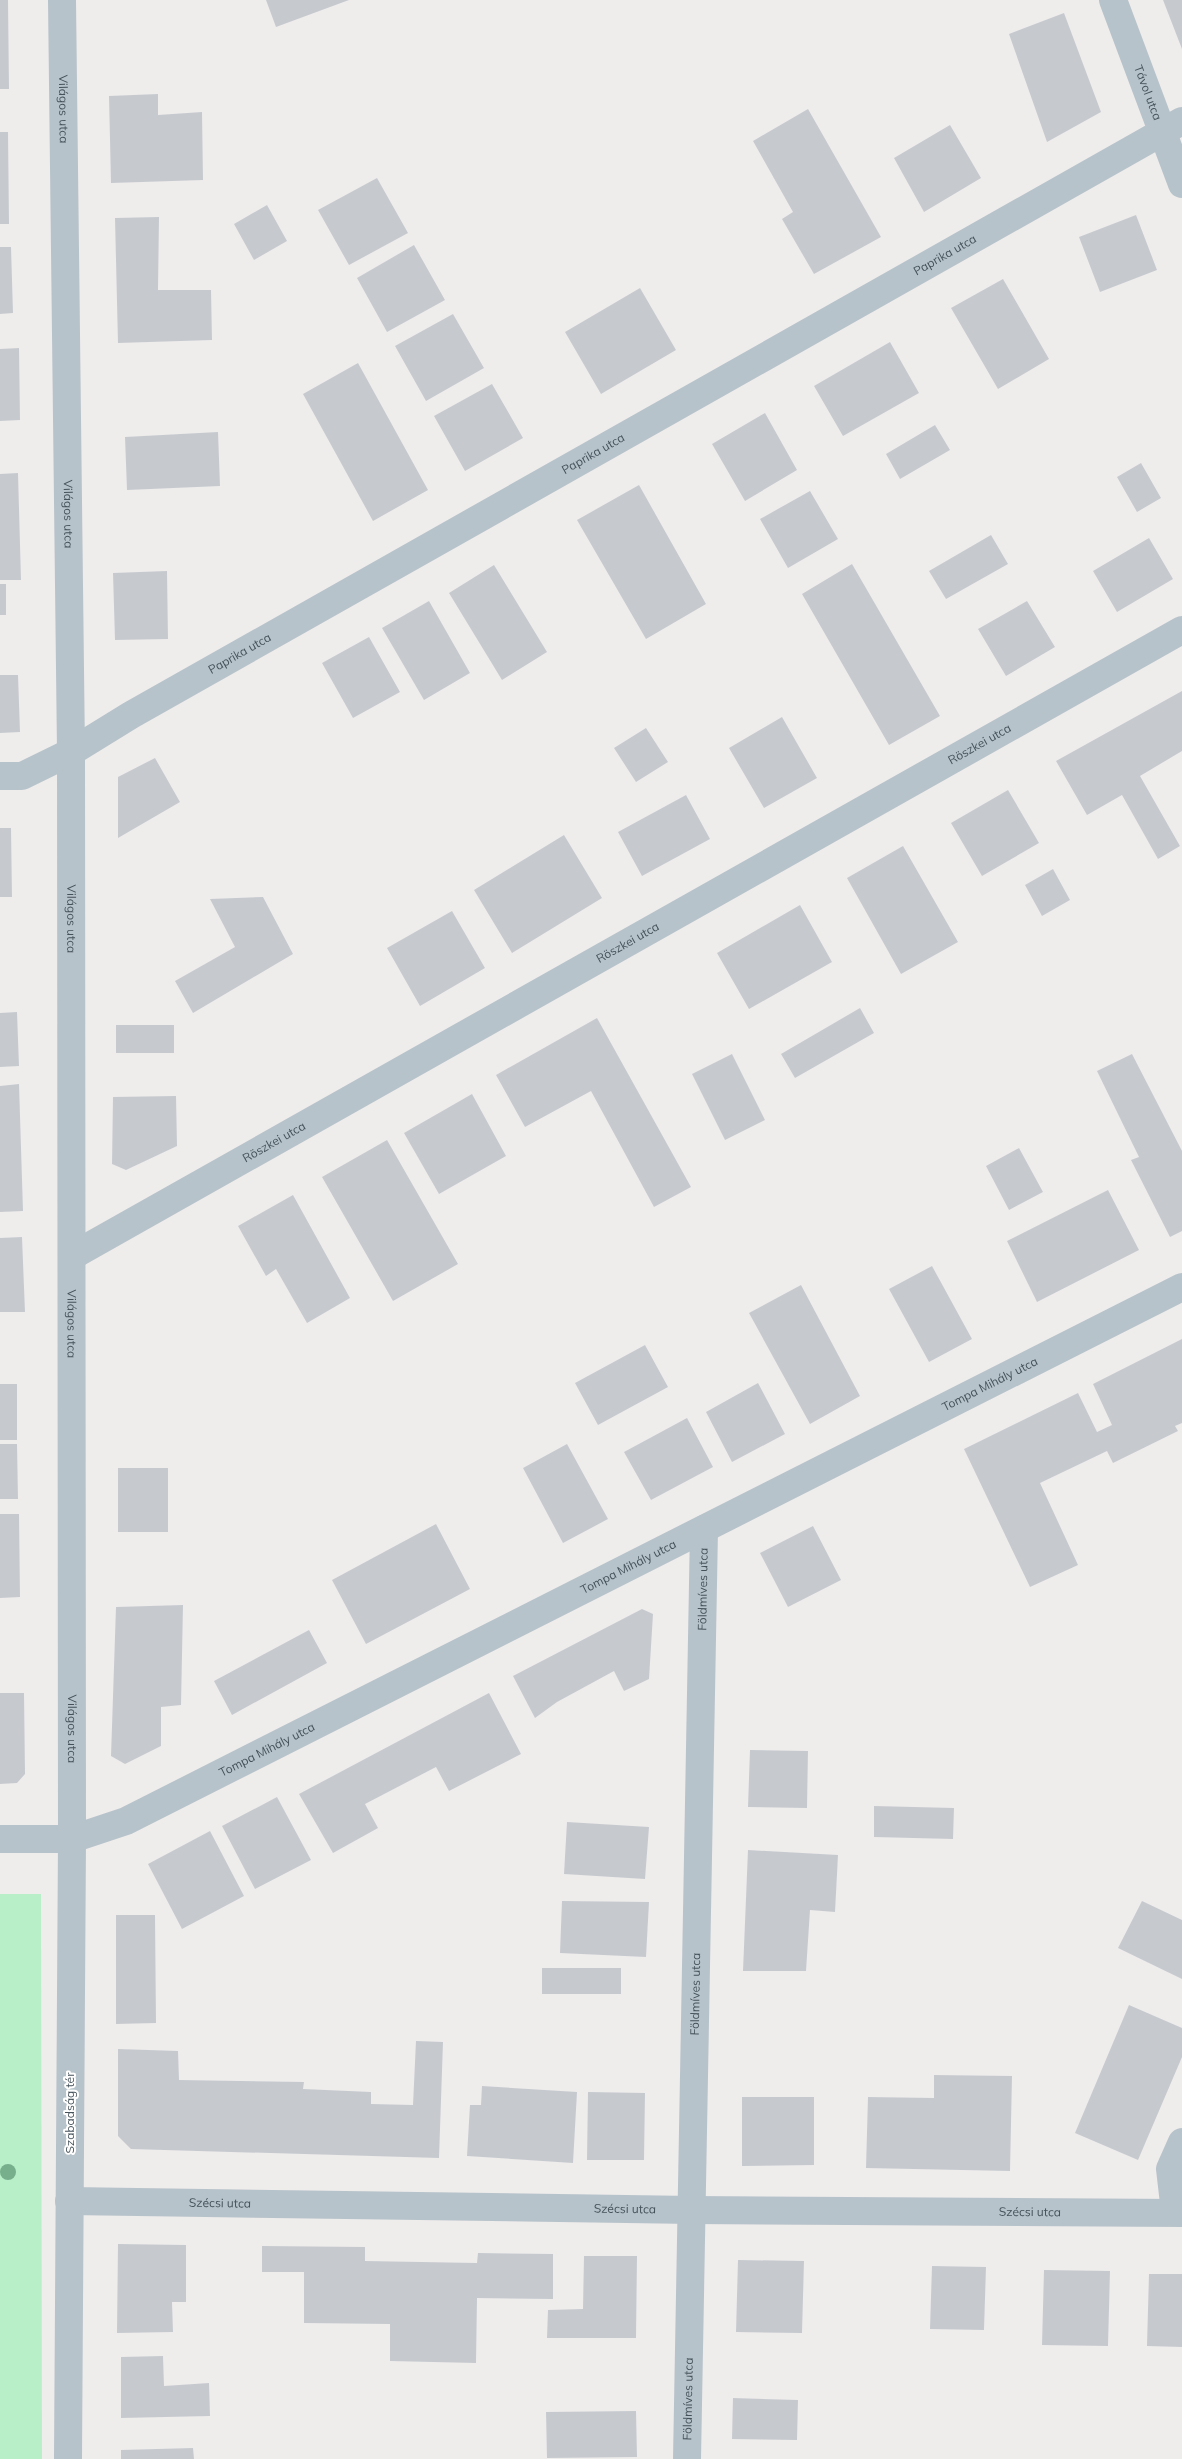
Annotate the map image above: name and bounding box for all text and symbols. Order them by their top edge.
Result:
street label: Távol utca [1131,63,1165,122]
street label: Világos utca [56,75,72,143]
street label: Paprika utca [911,231,979,278]
street label: Paprika utca [559,430,627,477]
street label: Világos utca [61,480,77,548]
street label: Paprika utca [205,629,274,677]
street label: Röszkei utca [945,720,1014,767]
street label: Világos utca [64,885,79,953]
street label: Röszkei utca [593,918,662,966]
street label: Röszkei utca [240,1118,308,1165]
street label: Világos utca [64,1290,80,1358]
street label: Tompa Mihály utca [939,1353,1040,1414]
street label: Tompa Mihály utca [578,1536,679,1597]
street label: Földmíves utca [694,1548,711,1631]
street label: Világos utca [65,1695,80,1763]
street label: Tompa Mihály utca [216,1719,317,1780]
street label: Földmíves utca [687,1952,703,2036]
street label: Szabadság tér [62,2072,77,2153]
street label: Szécsi utca [189,2195,251,2211]
street label: Szécsi utca [594,2201,656,2216]
street label: Szécsi utca [999,2204,1061,2219]
street label: Földmíves utca [679,2357,696,2441]

